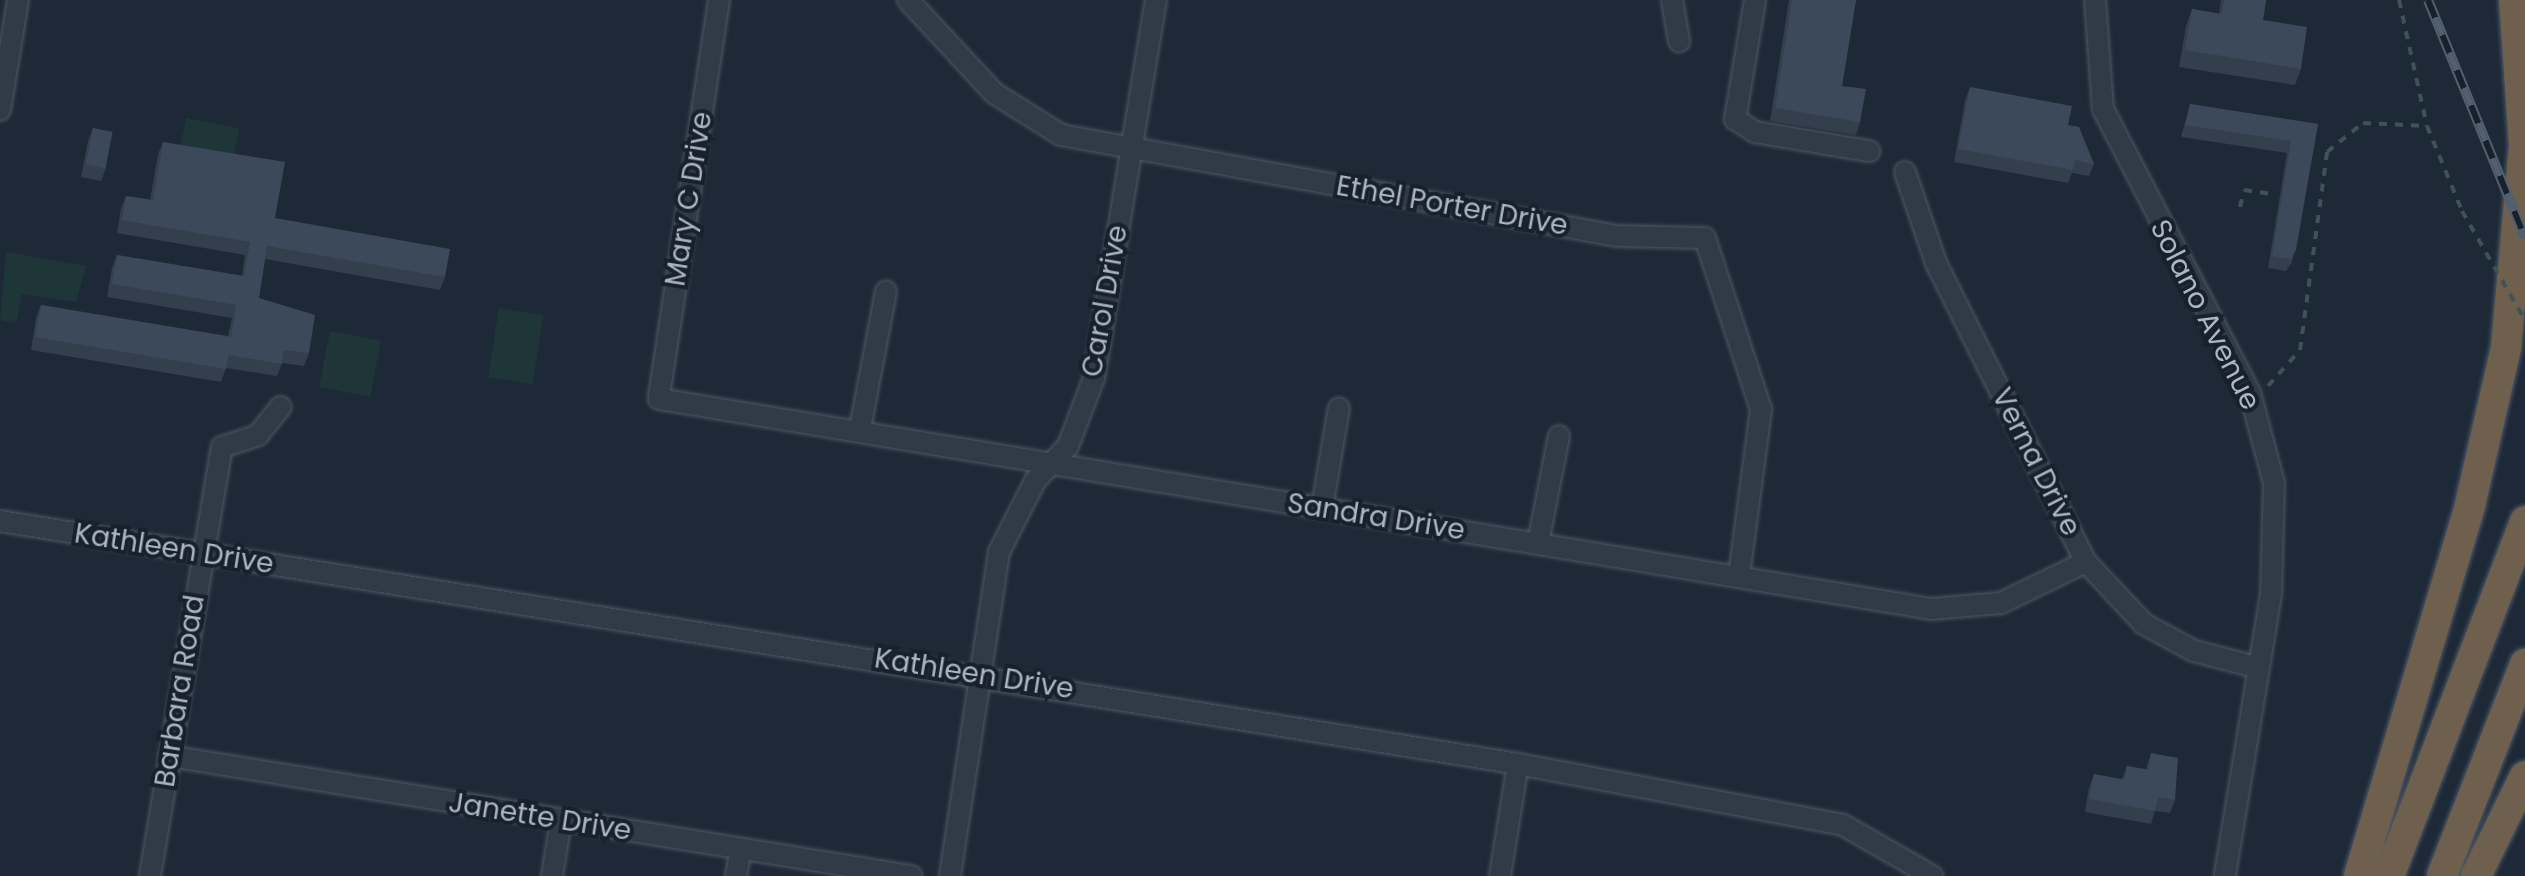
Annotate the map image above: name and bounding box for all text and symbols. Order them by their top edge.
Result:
street label: Mary C Drive [659,109,719,289]
street label: Ethel Porter Drive [1334,169,1570,243]
street label: Solano Avenue [2143,214,2267,416]
street label: Carol Drive [1075,223,1135,379]
street label: Verna Drive [1984,383,2088,541]
street label: Sandra Drive [1285,486,1467,548]
street label: Kathleen Drive [72,517,276,581]
street label: Barbara Road [148,593,212,789]
street label: Kathleen Drive [872,642,1076,706]
street label: Janette Drive [446,786,634,848]

